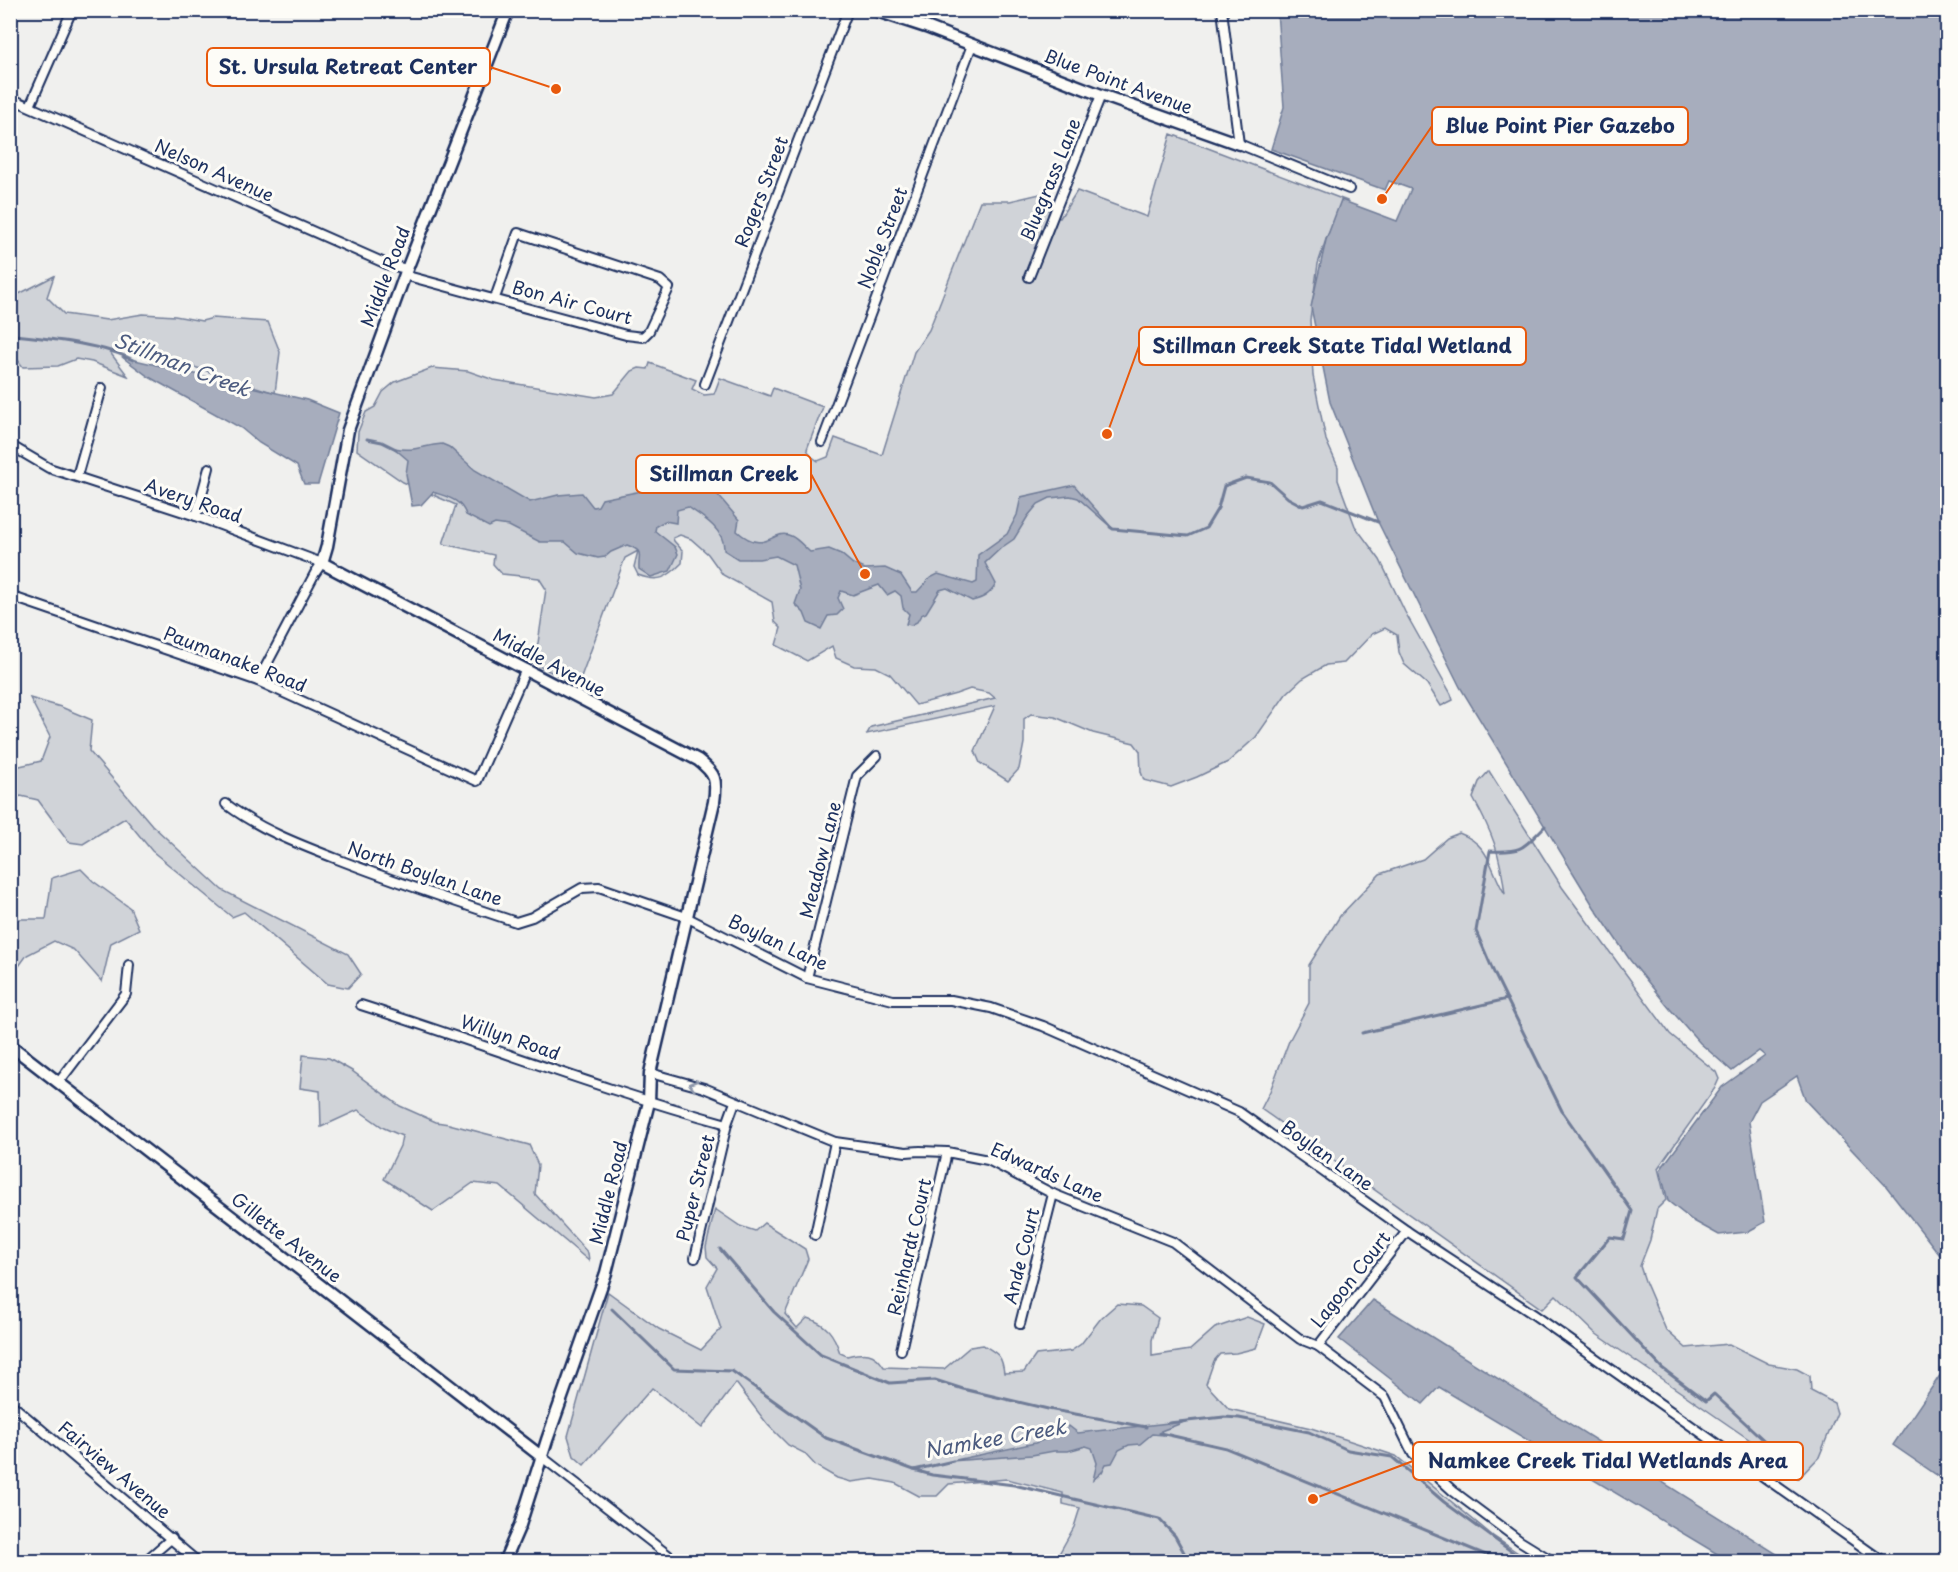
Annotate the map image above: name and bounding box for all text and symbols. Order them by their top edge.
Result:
street label: Blue Point Avenue [1040,41,1197,120]
callout: St. Ursula Retreat Center [207,48,490,86]
text: St. Ursula Retreat Center [219,51,478,81]
callout: Blue Point Pier Gazebo [1432,107,1688,145]
text: Blue Point Pier Gazebo [1445,110,1675,140]
street label: Bluegrass Lane [1013,114,1087,245]
street label: Nelson Avenue [151,131,278,208]
street label: Rogers Street [727,132,794,251]
street label: Noble Street [850,183,913,292]
street label: Middle Road [353,222,416,331]
street label: Bon Air Court [510,273,635,331]
water label: Stillman Creek [110,324,255,404]
callout: Stillman Creek State Tidal Wetland [1139,327,1526,365]
text: Stillman Creek State Tidal Wetland [1152,330,1513,360]
callout: Stillman Creek [636,455,811,493]
text: Stillman Creek [649,458,799,488]
street label: Avery Road [141,470,246,529]
street label: Paumanake Road [160,619,311,698]
street label: Middle Avenue [489,621,611,703]
street label: Meadow Lane [792,798,847,921]
street label: North Boylan Lane [344,833,507,912]
street label: Boylan Lane [724,907,833,977]
street label: Willyn Road [457,1007,564,1066]
one-way arrow [688,1080,699,1092]
street label: Boylan Lane [1276,1113,1380,1197]
street label: Puper Street [668,1131,721,1244]
street label: Edwards Lane [987,1135,1108,1209]
street label: Middle Road [582,1138,633,1247]
street label: Reinhardt Court [880,1175,937,1318]
street label: Gillette Avenue [226,1185,348,1289]
street label: Ande Court [996,1205,1046,1307]
street label: Lagoon Court [1304,1225,1396,1333]
water label: Namkee Creek [921,1411,1069,1465]
street label: Fairview Avenue [53,1414,177,1524]
callout: Namkee Creek Tidal Wetlands Area [1413,1442,1803,1480]
text: Namkee Creek Tidal Wetlands Area [1428,1445,1788,1475]

